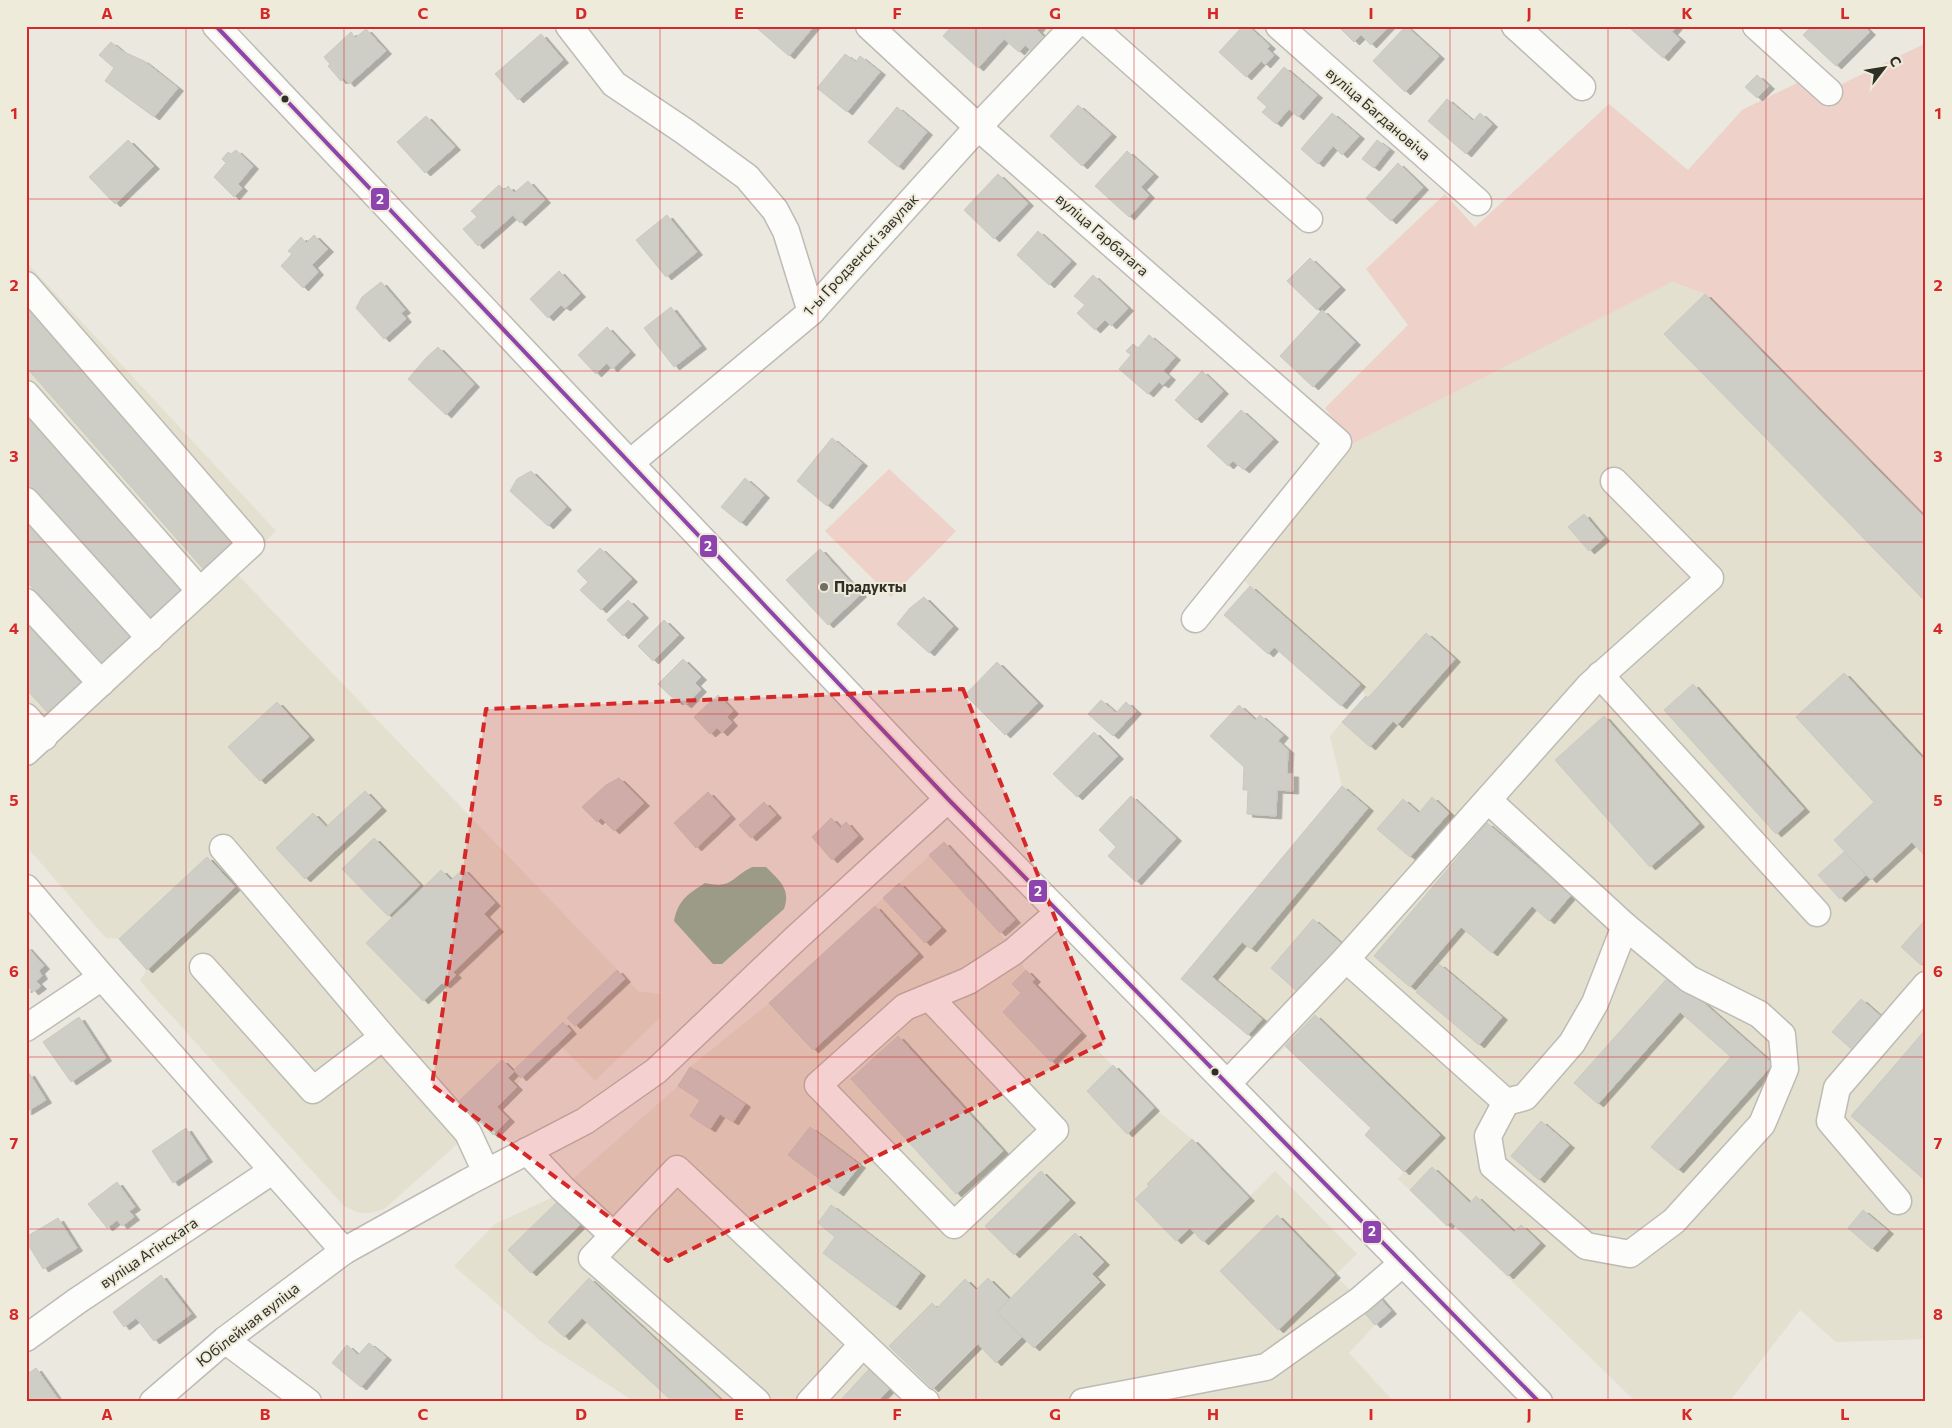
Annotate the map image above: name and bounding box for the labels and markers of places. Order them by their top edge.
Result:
unlabelled marker [280,94,290,104]
place label: Прадукты [834,577,907,595]
marker: Прадукты [818,581,830,593]
unlabelled marker [1210,1067,1220,1077]

